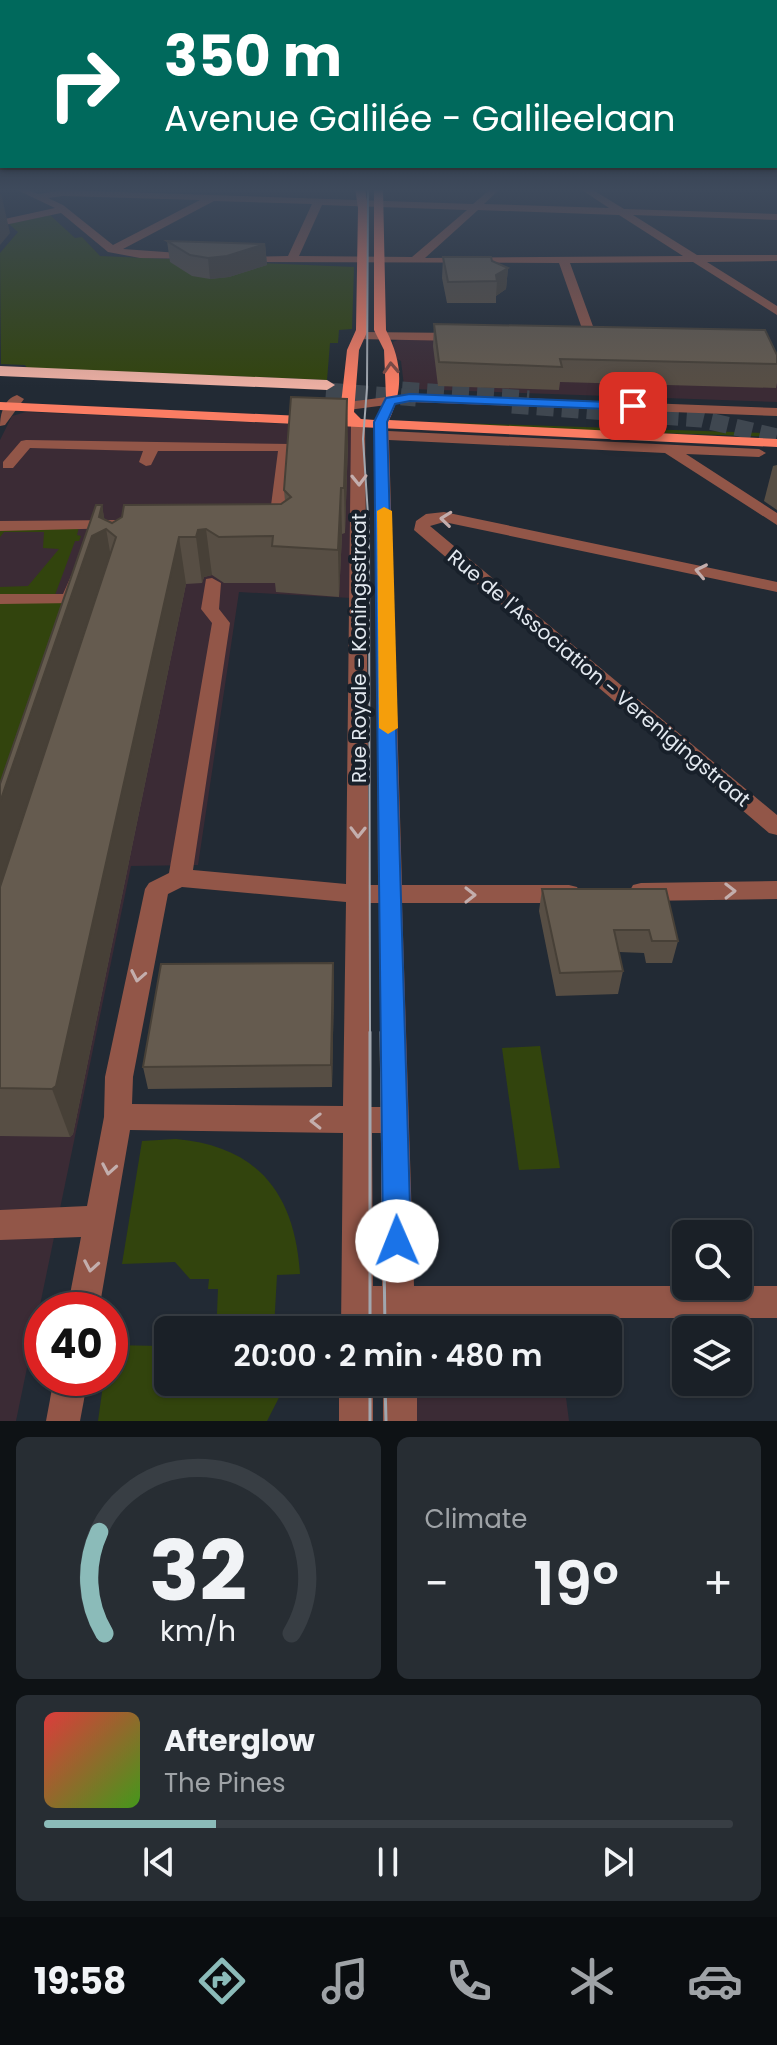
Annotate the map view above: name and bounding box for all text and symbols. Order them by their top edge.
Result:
text: 350 m [164,17,342,96]
icon: right [32,32,136,136]
text: Avenue Galilée - Galileelaan [164,93,676,144]
one-way arrow [383,361,400,374]
pin [599,372,667,440]
icon: arrive [611,384,655,428]
one-way arrow [350,474,368,487]
one-way arrow [439,510,452,527]
street label: Rue Royale - Koningsstraat [345,513,373,783]
street label: Rue de l'Association - Verenigingstraat [442,543,756,813]
one-way arrow [694,563,708,580]
one-way arrow [349,826,367,839]
one-way arrow [724,882,737,899]
one-way arrow [464,886,477,904]
one-way arrow [131,969,148,983]
one-way arrow [309,1112,322,1130]
one-way arrow [101,1162,118,1176]
position arrow [355,1199,439,1283]
map controls [672,1220,752,1396]
button: search [672,1220,752,1300]
one-way arrow [84,1259,101,1272]
speed limit sign: 40 [24,1292,128,1396]
button: layers [672,1316,752,1396]
text: 20:00 · 2 min · 480 m [233,1334,543,1377]
text: Climate [425,1501,527,1537]
text: 32 [149,1513,247,1629]
text: 19° [533,1542,619,1626]
text: − [425,1553,449,1614]
text: + [703,1553,733,1614]
text: km/h [160,1611,236,1651]
text: Afterglow [164,1719,315,1762]
text: The Pines [164,1765,286,1801]
icon: previous [137,1840,181,1884]
icon: pause [366,1840,410,1884]
icon: next [596,1840,640,1884]
icon: directions [194,1953,250,2009]
icon: music [317,1953,373,2009]
icon: phone [441,1953,497,2009]
icon: climate [564,1953,620,2009]
icon: car [687,1953,743,2009]
text: 19:58 [34,1956,126,2007]

